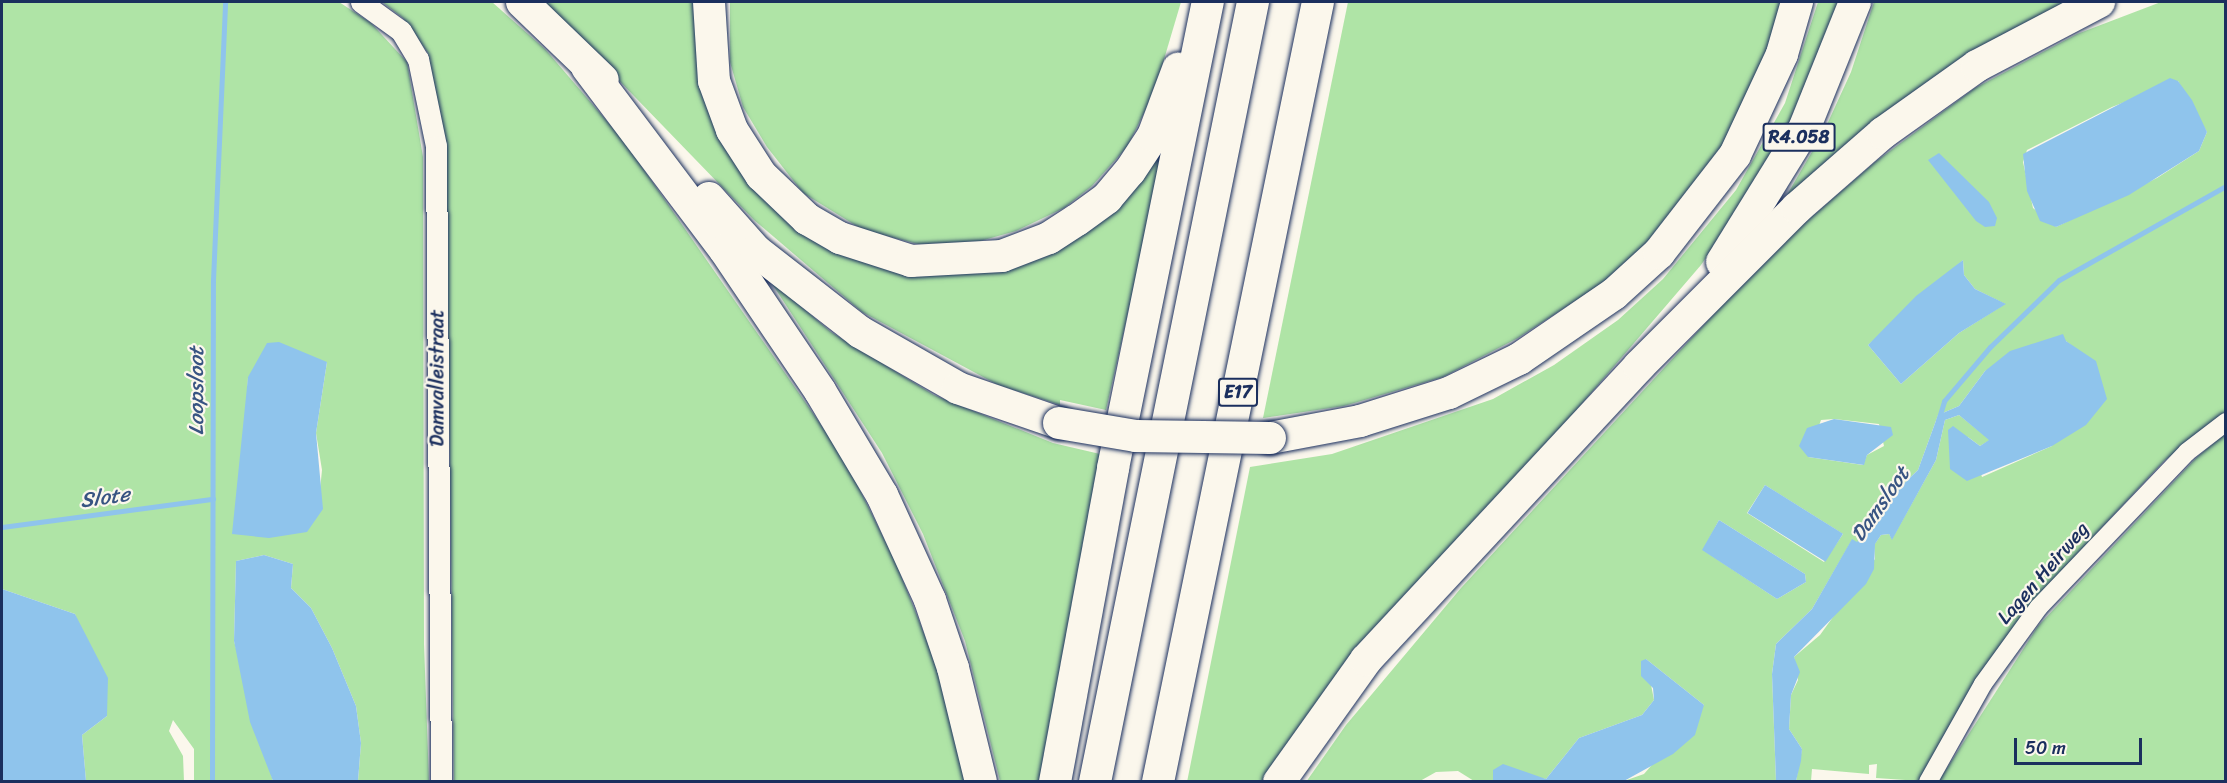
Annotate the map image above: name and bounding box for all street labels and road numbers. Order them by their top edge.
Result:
road number: R4.058 [1762,122,1836,152]
street label: Damvalleistraat [425,309,449,447]
road number: E17 [1217,377,1259,407]
street label: Lagen Heirweg [1992,517,2094,629]

